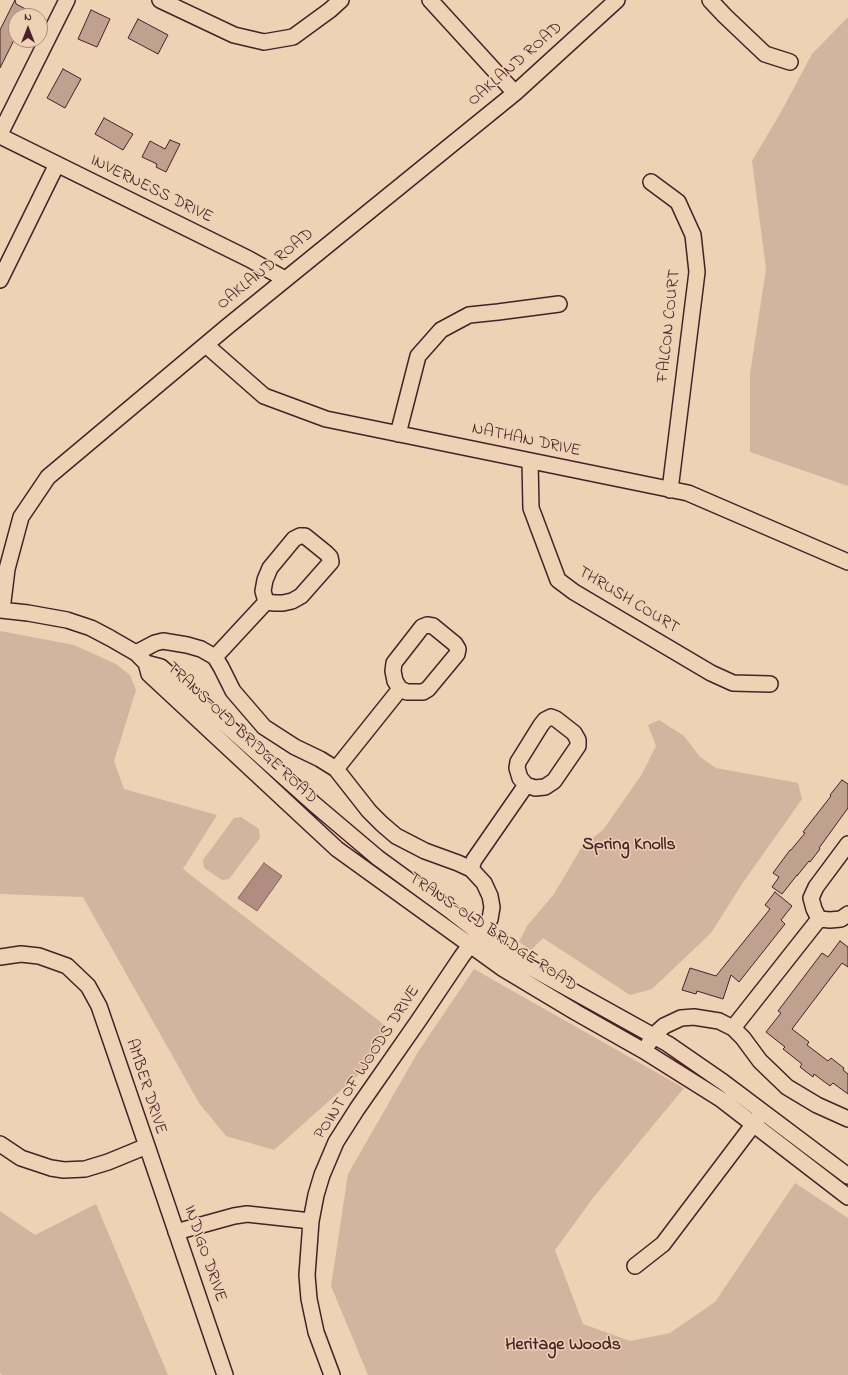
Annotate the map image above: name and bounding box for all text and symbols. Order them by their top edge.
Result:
north arrow [8,8,48,48]
text: N [24,9,32,25]
street label: OAKLAND ROAD [465,18,567,112]
street label: INVERNESS DRIVE [86,151,216,229]
street label: OAKLAND ROAD [214,225,318,315]
street label: FALCON COURT [654,269,686,383]
street label: NATHAN DRIVE [470,419,582,463]
street label: THRUSH COURT [574,563,682,639]
street label: TRANS-OLD BRIDGE ROAD [161,659,321,809]
district label: Spring Knolls [582,835,676,857]
street label: TRANS-OLD BRIDGE ROAD [404,869,580,997]
street label: POINT OF WOODS DRIVE [311,982,425,1144]
street label: AMBER DRIVE [120,1037,170,1137]
street label: INDIGO DRIVE [178,1203,230,1305]
district label: Heritage Woods [505,1335,621,1357]

